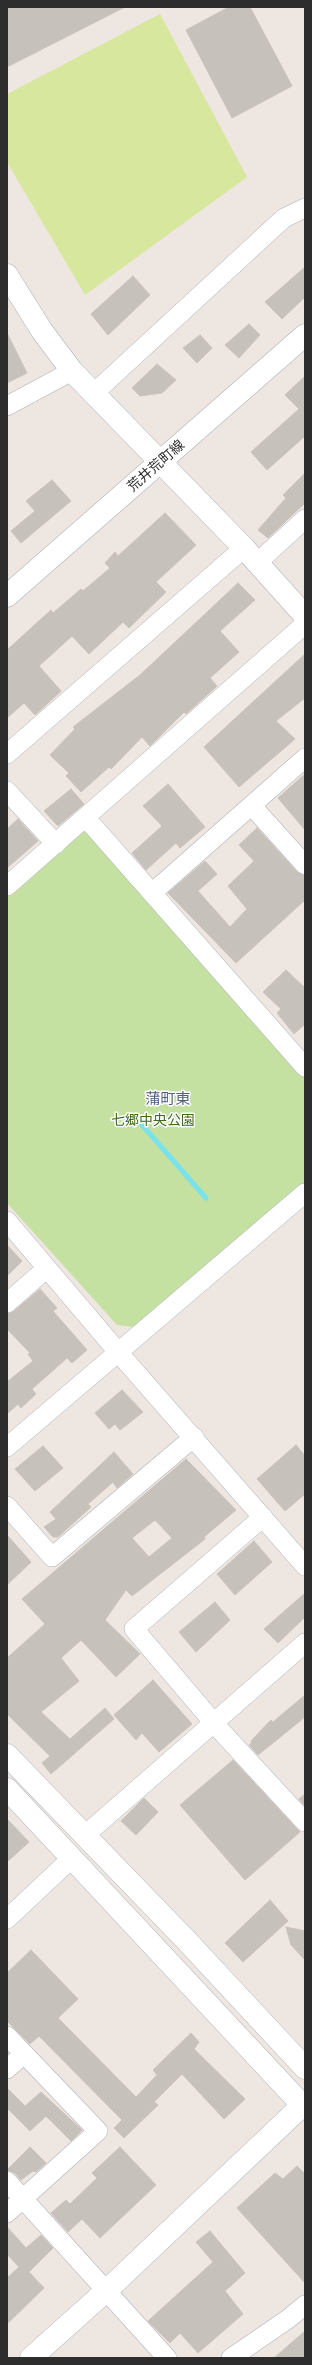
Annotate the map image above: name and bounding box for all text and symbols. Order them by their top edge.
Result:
street label: 荒井荒町線 [124,437,188,495]
district label: 蒲町東 [146,1090,190,1108]
park label: 七郷中央公園 [111,1113,195,1129]

